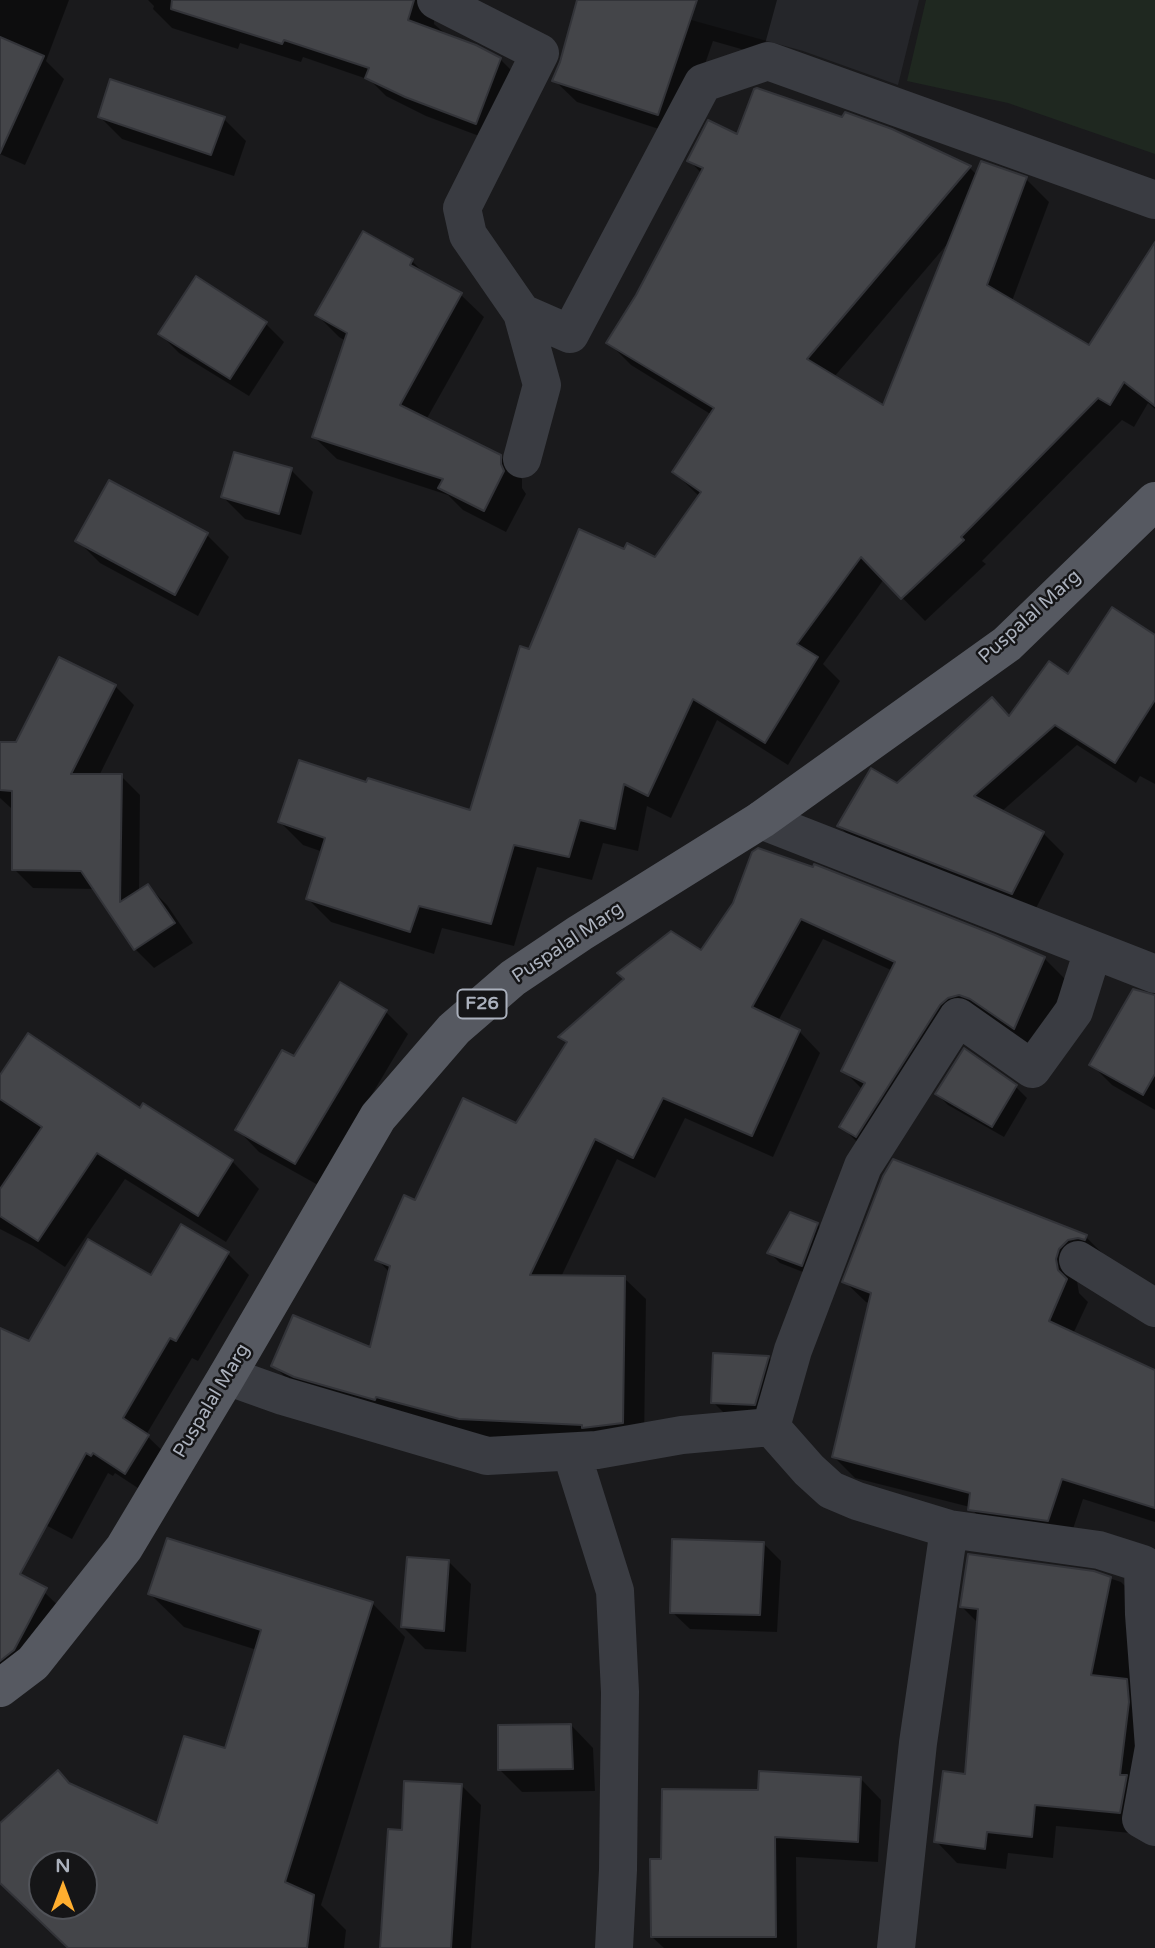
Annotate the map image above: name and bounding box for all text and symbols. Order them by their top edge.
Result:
street label: Puspalal Marg [974,565,1086,669]
street label: Puspalal Marg [508,897,628,989]
road number: F26 [458,989,506,1018]
street label: Puspalal Marg [169,1340,255,1462]
north arrow [28,1850,98,1920]
text: N [55,1855,71,1877]

